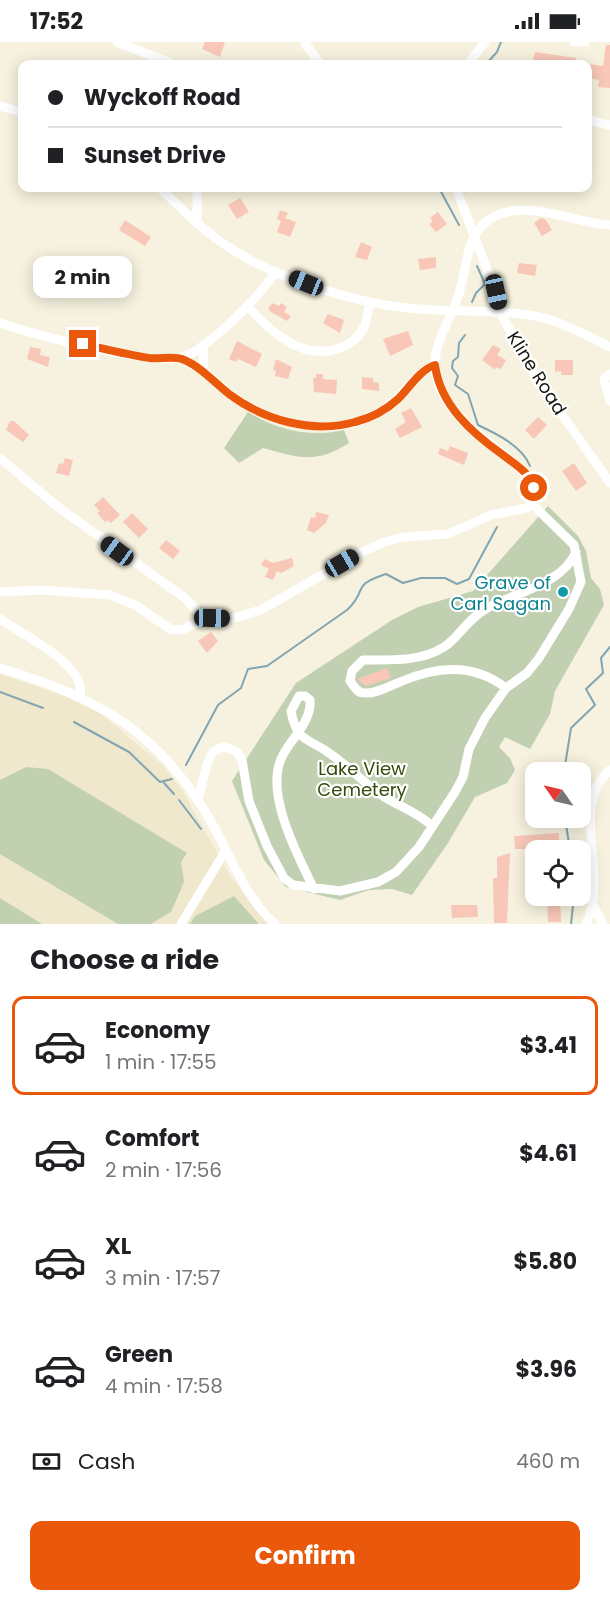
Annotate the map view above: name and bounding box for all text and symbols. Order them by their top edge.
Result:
text: 17:52 [30,6,83,37]
text: Wyckoff Road [84,82,241,113]
text: Sunset Drive [84,140,226,171]
callout: 2 min [34,257,132,299]
text: 2 min [54,263,111,291]
car [286,268,326,298]
car [483,273,509,311]
street label: Kline Road [502,327,572,419]
route end [69,330,96,357]
route start [520,474,547,501]
car [97,533,137,569]
car [322,546,362,580]
place label: Grave of Carl Sagan [450,570,551,616]
marker: Grave of Carl Sagan [556,585,570,599]
car [194,609,230,627]
park label: Lake View Cemetery [317,756,407,802]
north arrow [525,762,591,828]
map controls [525,762,591,906]
button: locate [525,840,591,906]
text: Choose a ride [30,941,219,978]
text: Economy [105,1015,210,1046]
icon: car [33,1019,87,1073]
text: $3.41 [520,1030,577,1061]
text: 1 min · 17:55 [105,1048,217,1076]
text: Comfort [105,1123,199,1154]
icon: car [33,1127,87,1181]
text: $4.61 [519,1138,577,1169]
text: 2 min · 17:56 [105,1156,222,1184]
text: XL [105,1231,131,1262]
icon: car [33,1235,87,1289]
text: $5.80 [513,1246,577,1277]
text: 3 min · 17:57 [105,1264,220,1292]
text: Green [105,1339,173,1370]
icon: car [33,1343,87,1397]
text: $3.96 [515,1354,577,1385]
text: 4 min · 17:58 [105,1372,223,1400]
icon: cash [30,1445,63,1478]
text: Cash [78,1446,135,1477]
text: 460 m [516,1447,580,1475]
button: Confirm [30,1521,580,1590]

